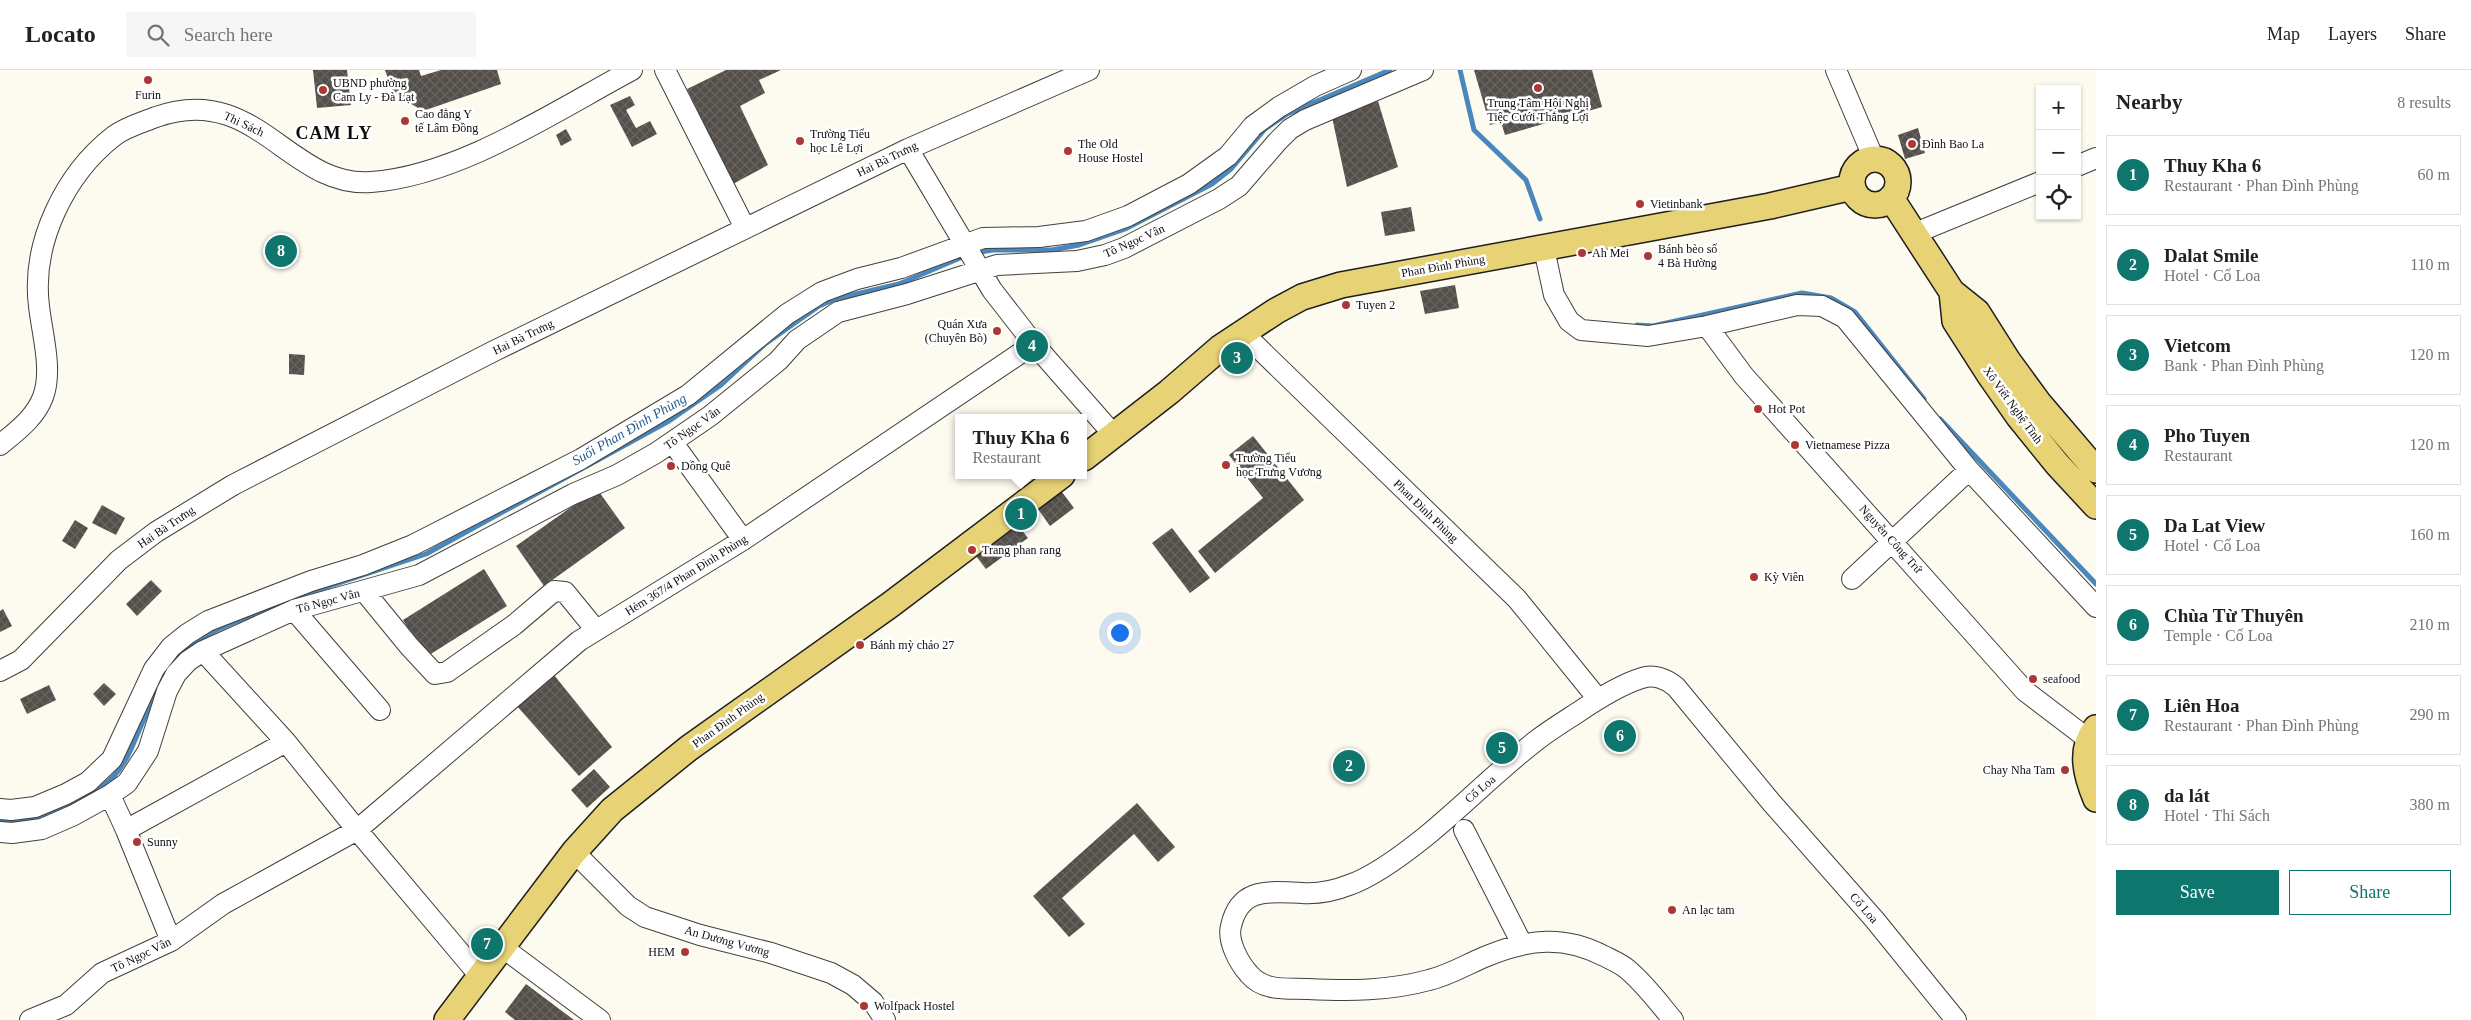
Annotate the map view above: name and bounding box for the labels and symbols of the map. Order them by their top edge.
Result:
marker: Furin [142,74,154,86]
place label: UBND phường Cam Ly - Đà Lạt [333,76,415,104]
marker: Trung Tâm Hội Nghị Tiệc Cưới Thắng Lợi [1532,82,1544,94]
marker: UBND phường Cam Ly - Đà Lạt [317,84,329,96]
place label: Furin [135,88,161,102]
place label: Trung Tâm Hội Nghị Tiệc Cưới Thắng Lợi [1487,96,1590,124]
place label: Cao đẳng Y tế Lâm Đồng [415,107,478,135]
street label: Thi Sách [222,109,266,139]
marker: Cao đẳng Y tế Lâm Đồng [399,115,411,127]
district label: CAM LY [296,123,372,143]
place label: Trường Tiểu học Lê Lợi [810,127,870,155]
marker: Trường Tiểu học Lê Lợi [794,135,806,147]
place label: The Old House Hostel [1078,137,1144,165]
place label: Đình Bao La [1922,137,1985,151]
street label: Hai Bà Trưng [854,138,920,180]
marker: Đình Bao La [1906,138,1918,150]
marker: The Old House Hostel [1062,145,1074,157]
place label: Vietinbank [1650,197,1703,211]
marker: Vietinbank [1634,198,1646,210]
street label: Tô Ngọc Vân [1101,221,1167,261]
pin: 8 [265,232,297,270]
place label: Bánh bèo số 4 Bà Hường [1658,242,1717,270]
place label: Ah Mei [1592,246,1630,260]
marker: Ah Mei [1576,247,1588,259]
marker: Bánh bèo số 4 Bà Hường [1642,250,1654,262]
street label: Phan Đình Phùng [1400,252,1486,280]
place label: Tuyen 2 [1356,298,1395,312]
marker: Tuyen 2 [1340,299,1352,311]
street label: Hai Bà Trưng [490,316,556,358]
place label: Quán Xưa (Chuyên Bò) [925,317,988,345]
marker: Quán Xưa (Chuyên Bò) [991,325,1003,337]
pin: 4 [1016,327,1048,365]
pin: 3 [1221,339,1253,377]
street label: Xô Viết Nghệ Tĩnh [1980,364,2046,446]
water label: Suối Phan Đình Phùng [569,391,689,468]
place label: Hot Pot [1768,402,1806,416]
marker: Hot Pot [1752,403,1764,415]
street label: Tô Ngọc Vân [661,404,723,452]
place label: Vietnamese Pizza [1805,438,1891,452]
marker: Vietnamese Pizza [1789,439,1801,451]
place label: Trường Tiểu học Trưng Vương [1236,451,1322,479]
place label: Dồng Quê [681,459,731,473]
marker: Trường Tiểu học Trưng Vương [1220,459,1232,471]
marker: Dồng Quê [665,460,677,472]
street label: Phan Đinh Phùng [1391,477,1461,545]
pin: 1 [1005,495,1037,533]
street label: Nguyễn Công Trứ [1857,502,1926,576]
street label: Hai Bà Trưng [135,503,197,551]
street label: Hẻm 367/4 Phan Đình Phùng [622,532,750,618]
place label: Trang phan rang [982,543,1061,557]
marker: Trang phan rang [966,544,978,556]
place label: Kỳ Viên [1764,570,1804,584]
marker: Kỳ Viên [1748,571,1760,583]
street label: Tô Ngọc Vân [295,586,361,616]
your location [1107,620,1133,646]
place label: Bánh mỳ chảo 27 [870,638,954,652]
marker: Bánh mỳ chảo 27 [854,639,866,651]
place label: seafood [2043,672,2080,686]
marker: seafood [2027,673,2039,685]
street label: Phan Đình Phùng [690,689,766,751]
pin: 6 [1604,717,1636,755]
pin: 5 [1486,729,1518,767]
pin: 2 [1333,747,1365,785]
place label: Chay Nha Tam [1983,763,2056,777]
marker: Chay Nha Tam [2059,764,2071,776]
street label: Cổ Loa [1462,772,1499,806]
place label: Sunny [147,835,178,849]
marker: Sunny [131,836,143,848]
street label: Cổ Loa [1847,890,1881,927]
place label: An lạc tam [1682,903,1735,917]
marker: An lạc tam [1666,904,1678,916]
street label: An Dương Vương [683,923,771,959]
pin: 7 [471,925,503,963]
street label: Tô Ngọc Vân [109,934,173,976]
place label: HEM [648,945,675,959]
marker: HEM [679,946,691,958]
place label: Wolfpack Hostel [874,999,955,1013]
marker: Wolfpack Hostel [858,1000,870,1012]

